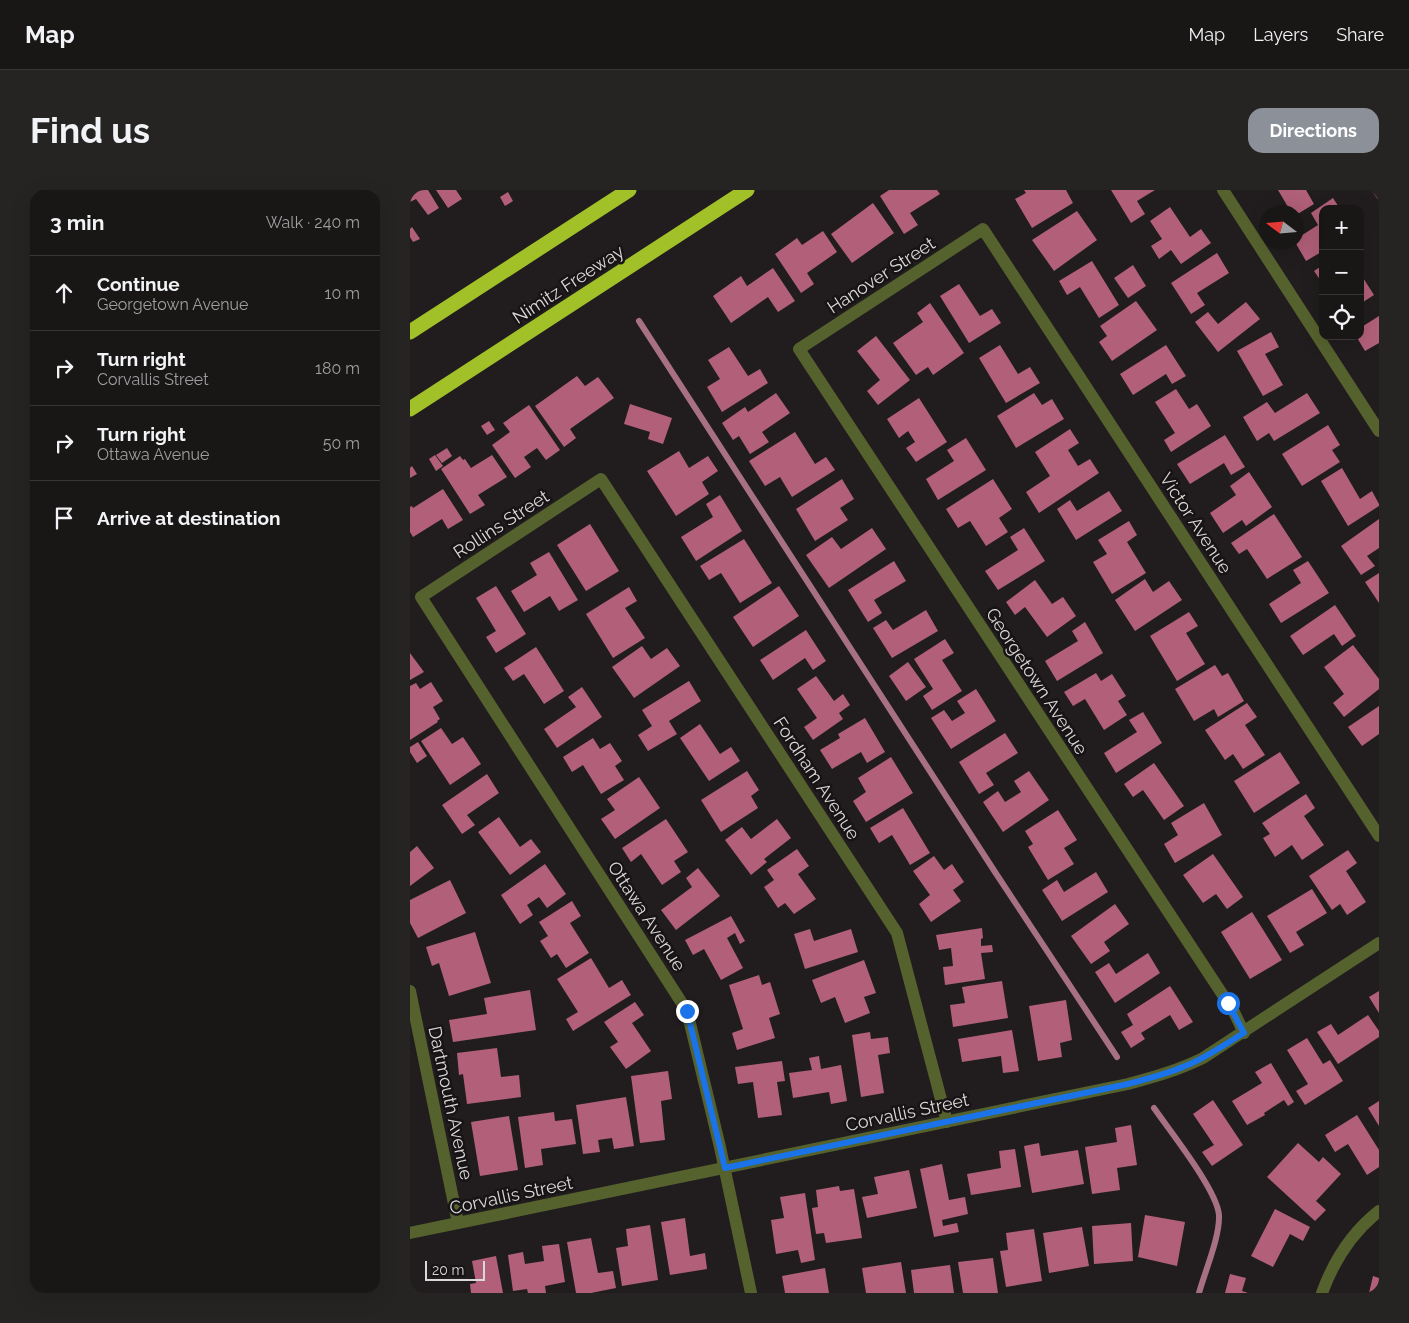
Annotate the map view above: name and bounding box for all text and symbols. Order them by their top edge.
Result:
text: Map [25,20,75,49]
text: Map [1189,24,1225,45]
text: Layers [1253,24,1308,45]
text: Share [1336,24,1384,45]
button: Directions [1248,108,1379,153]
text: Find us [30,110,150,151]
north arrow [1259,205,1304,250]
map controls [1319,205,1364,340]
button: + [1319,205,1364,250]
text: 3 min [50,210,104,235]
text: Walk · 240 m [266,213,360,232]
street label: Hanover Street [823,232,939,318]
street label: Nimitz Freeway [508,240,628,328]
button: − [1319,250,1364,295]
text: Continue [97,273,180,295]
icon: ahead [50,279,78,307]
text: 10 m [325,284,360,303]
text: Georgetown Avenue [97,295,248,314]
button: locate [1319,295,1364,340]
text: Turn right [97,348,186,370]
icon: right [50,354,78,382]
text: 180 m [315,359,360,378]
text: Corvallis Street [97,370,209,389]
text: Turn right [97,423,186,445]
icon: right [50,429,78,457]
text: 50 m [323,434,360,453]
text: Ottawa Avenue [97,445,209,464]
street label: Victor Avenue [1156,469,1237,578]
street label: Rollins Street [449,485,553,563]
icon: arrive [50,504,78,532]
text: Arrive at destination [97,507,281,529]
street label: Georgetown Avenue [982,604,1092,759]
street label: Fordham Avenue [770,713,865,844]
street label: Ottawa Avenue [604,857,690,975]
route start [1217,992,1240,1015]
route end [676,1000,699,1023]
street label: Dartmouth Avenue [424,1024,478,1182]
street label: Corvallis Street [843,1089,971,1135]
street label: Corvallis Street [447,1172,575,1218]
scale bar [425,1258,485,1281]
text: 20 m [432,1262,464,1278]

